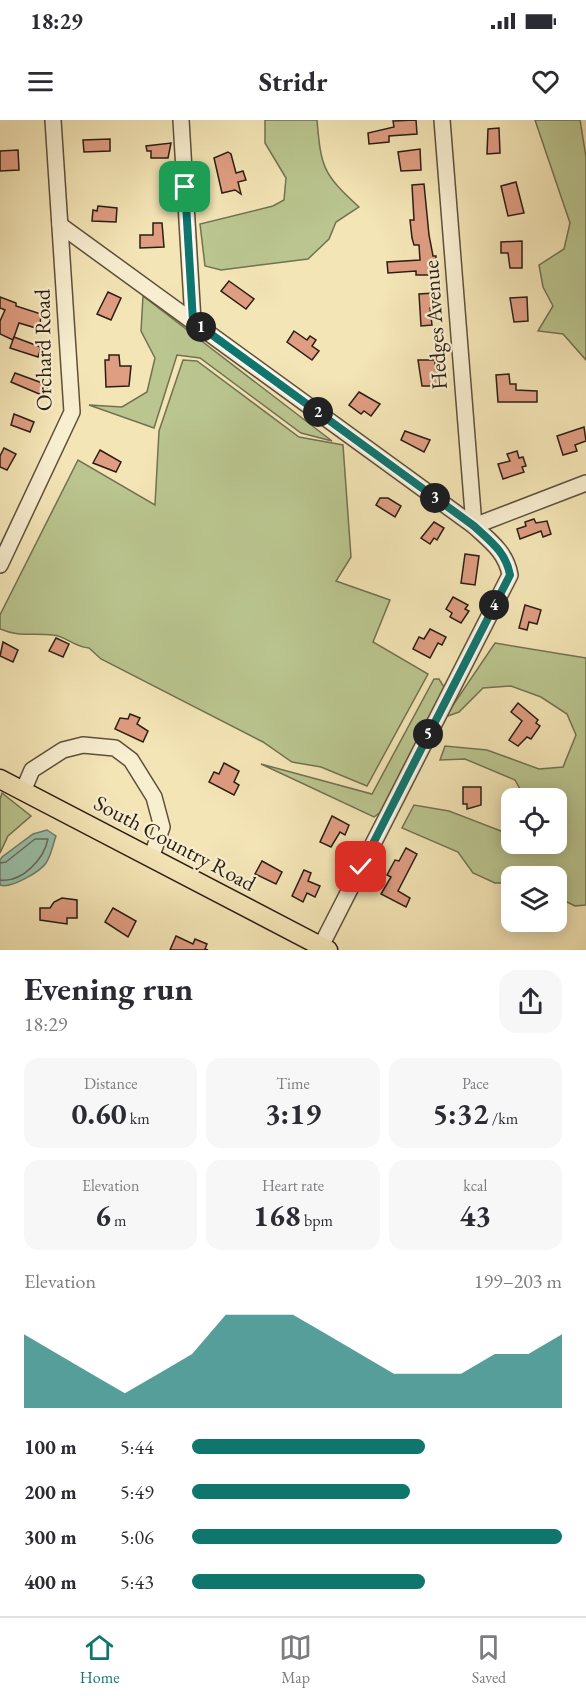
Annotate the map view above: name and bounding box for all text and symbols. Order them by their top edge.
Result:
text: 18:29 [30,7,83,36]
text: Stridr [259,64,327,99]
icon: menu [24,65,57,98]
icon: heart [529,65,562,98]
pin [159,161,210,212]
icon: arrive [168,170,201,203]
street label: Hedges Avenue [416,259,454,391]
street label: Orchard Road [27,288,59,411]
pin: 1 [186,312,216,342]
text: 1 [197,316,205,337]
pin: 2 [303,397,333,427]
text: 2 [314,401,322,422]
pin: 3 [420,483,450,513]
text: 3 [431,487,439,508]
pin: 4 [479,590,509,620]
text: 4 [490,594,498,615]
pin: 5 [413,719,443,749]
text: 5 [424,723,432,744]
street label: South Country Road [89,788,262,898]
map controls [501,788,567,932]
button: locate [501,788,567,854]
pin [335,841,386,892]
icon: check [344,850,377,883]
button: layers [501,866,567,932]
text: Evening run [24,967,193,1010]
button: share [499,970,562,1033]
text: 18:29 [24,1011,67,1037]
text: Distance [84,1073,137,1094]
text: Time [276,1073,310,1094]
text: Pace [462,1073,489,1094]
text: 0.60 [72,1094,127,1133]
text: 3:19 [265,1094,321,1133]
text: 5:32 [433,1094,489,1133]
text: km [127,1108,150,1129]
text: /km [489,1108,518,1129]
text: Elevation [82,1175,139,1196]
text: Heart rate [262,1175,324,1196]
text: kcal [463,1175,487,1196]
text: 6 [95,1196,111,1235]
text: 168 [253,1196,301,1235]
text: 43 [459,1196,491,1235]
text: m [111,1210,126,1231]
text: bpm [301,1210,333,1231]
text: Elevation [24,1268,96,1294]
text: 199–203 m [474,1268,562,1294]
text: 100 m [24,1434,77,1460]
text: 5:44 [120,1434,154,1460]
text: 200 m [24,1479,77,1505]
text: 5:49 [120,1479,154,1505]
text: 300 m [24,1524,77,1550]
text: 5:06 [120,1524,154,1550]
text: 400 m [24,1569,77,1595]
text: 5:43 [120,1569,154,1595]
tab: Home [80,1631,119,1688]
tab: Map [279,1631,312,1688]
tab: Saved [472,1631,506,1688]

